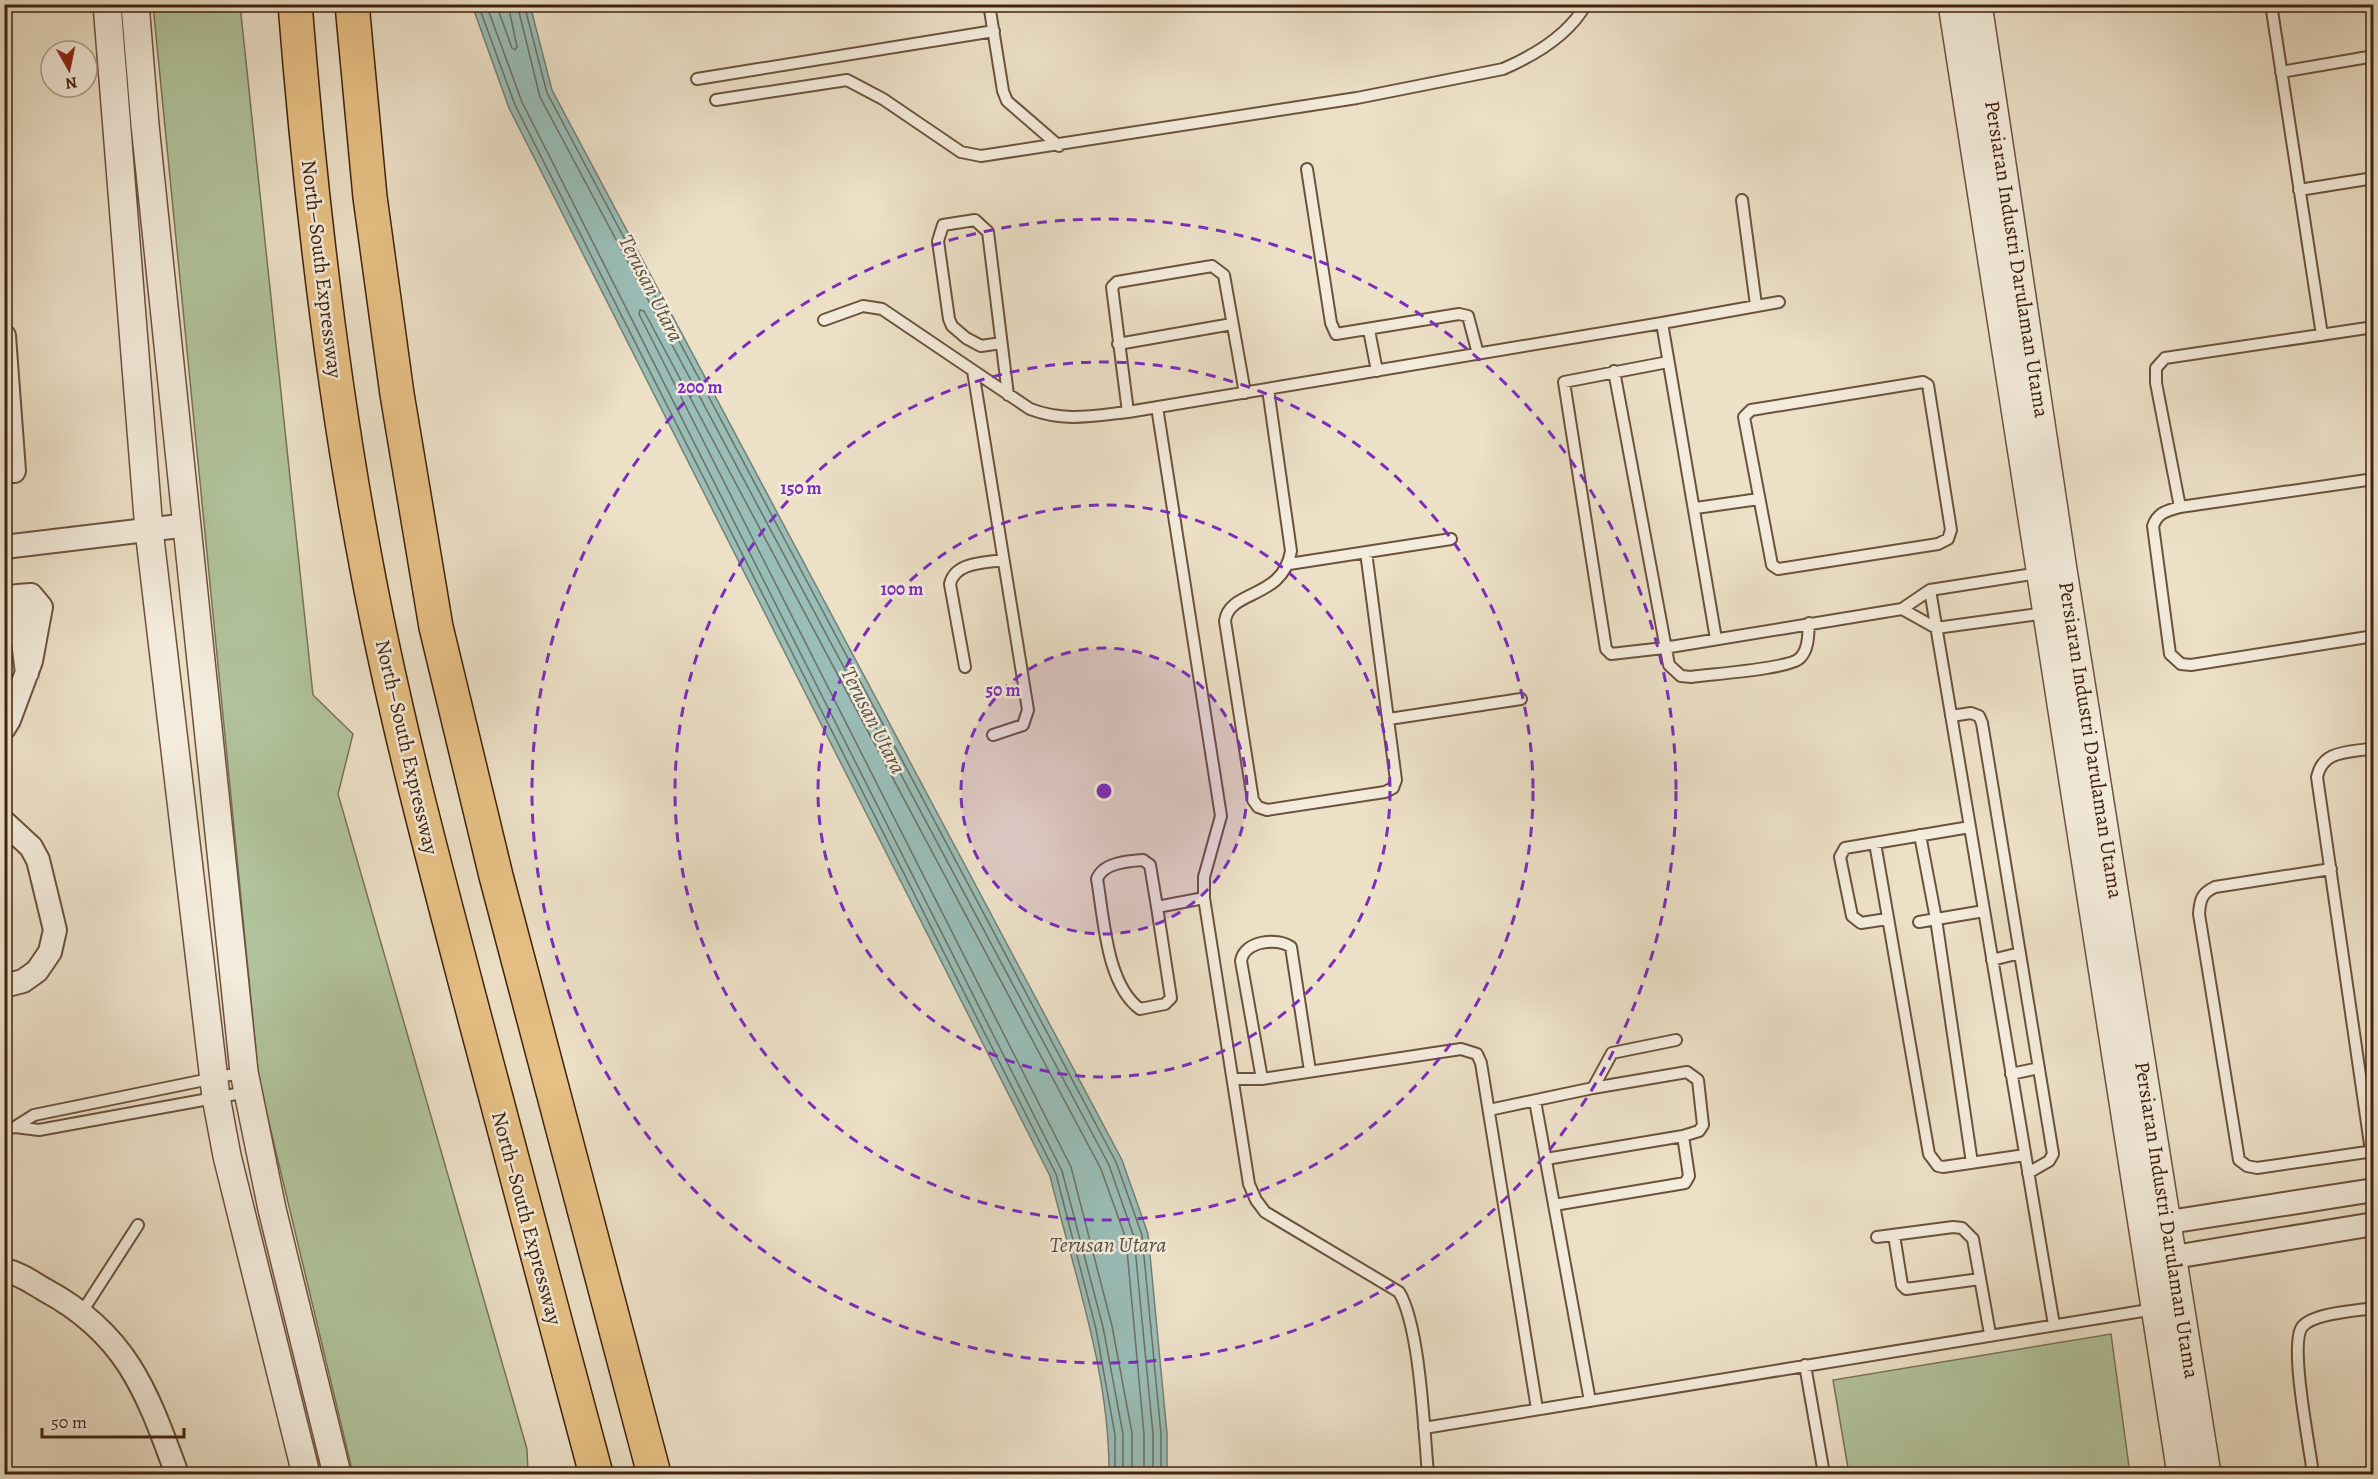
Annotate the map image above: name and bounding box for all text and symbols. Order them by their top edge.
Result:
north arrow [39,39,99,99]
text: N [63,71,79,95]
street label: Persiaran Industri Darulaman Utama [1978,98,2056,420]
street label: North–South Expressway [295,158,349,380]
water label: Terusan Utara [611,230,691,347]
text: 200 m [677,375,723,399]
text: 150 m [780,476,822,500]
text: 100 m [881,577,923,601]
street label: Persiaran Industri Darulaman Utama [2052,579,2130,901]
street label: North–South Expressway [369,637,445,858]
water label: Terusan Utara [833,662,913,779]
text: 50 m [986,678,1020,702]
centre of rings [1094,781,1114,801]
street label: Persiaran Industri Darulaman Utama [2128,1059,2206,1381]
street label: North–South Expressway [485,1108,569,1328]
water label: Terusan Utara [1050,1230,1166,1260]
scale bar [42,1401,184,1439]
text: 50 m [51,1410,87,1434]

